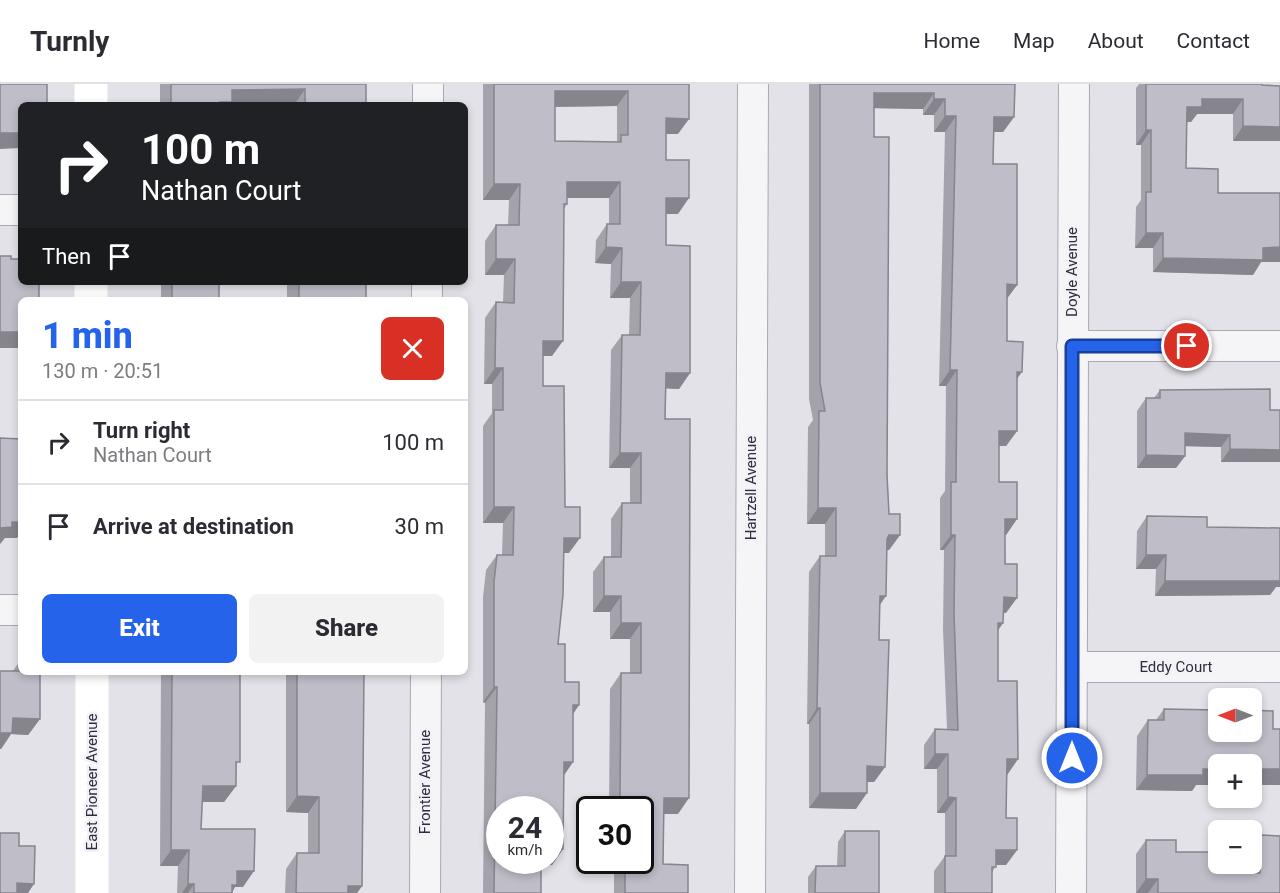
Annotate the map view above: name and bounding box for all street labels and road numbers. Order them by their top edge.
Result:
street label: Doyle Avenue [1063,227,1081,317]
street label: Hartzell Avenue [742,436,760,540]
street label: Eddy Court [1139,658,1213,676]
street label: East Pioneer Avenue [83,714,101,850]
street label: Frontier Avenue [416,730,434,834]

